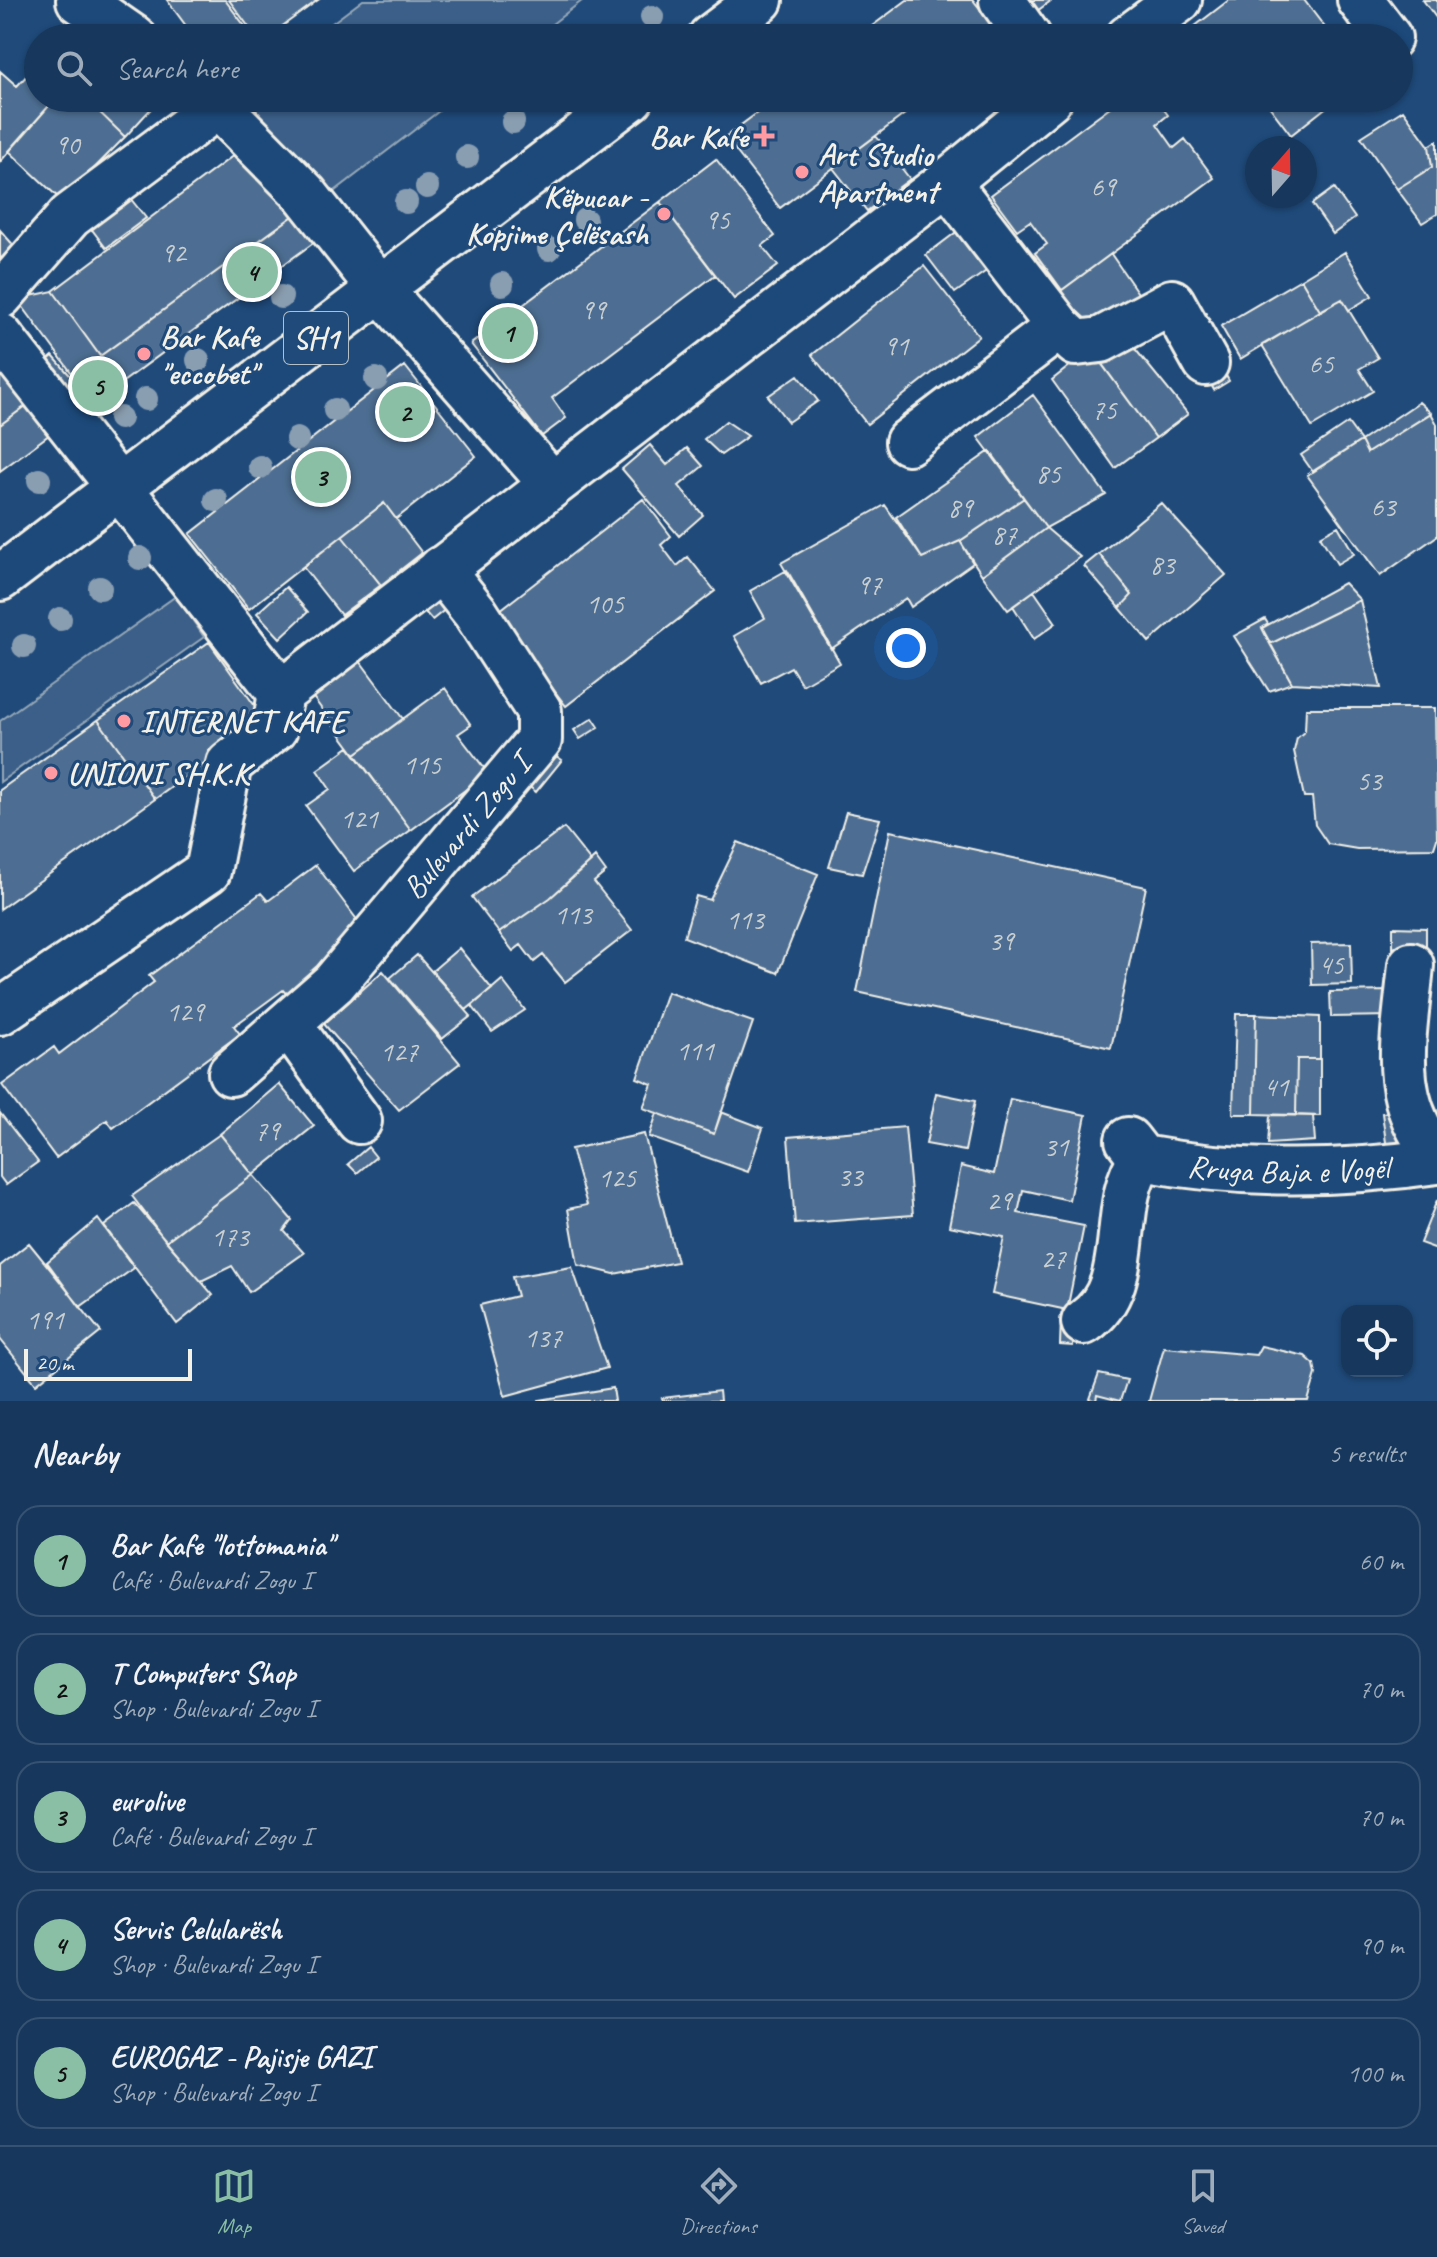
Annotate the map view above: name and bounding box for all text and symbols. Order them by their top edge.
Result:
search box [24,24,1413,112]
icon: search [52,46,96,90]
text: Search here [116,49,238,87]
place label: Bar Kafe [649,116,750,157]
house number: 90 [54,127,82,162]
marker: Bar Kafe [755,127,773,145]
place label: Art Studio Apartment [818,134,941,212]
north arrow [1245,136,1317,208]
marker: Art Studio Apartment [793,163,811,181]
house number: 69 [1090,169,1118,204]
place label: Këpucar - Kopjime Çelësash [466,176,650,254]
house number: 95 [704,202,731,237]
marker: Këpucar - Kopjime Çelësash [655,205,673,223]
house number: 92 [160,235,188,270]
pin: 4 [226,242,278,302]
house number: 99 [580,292,608,327]
pin: 1 [482,303,534,363]
road number: SH1 [284,312,348,364]
place label: Bar Kafe "eccobet" [160,316,264,394]
house number: 91 [883,328,910,363]
marker: Bar Kafe "eccobet" [135,345,153,363]
house number: 65 [1308,346,1335,381]
pin: 5 [72,356,124,416]
pin: 2 [379,382,431,442]
house number: 75 [1091,392,1118,427]
pin: 3 [295,447,347,507]
house number: 85 [1035,456,1062,491]
house number: 63 [1370,489,1398,524]
house number: 89 [947,490,975,525]
house number: 87 [991,517,1018,552]
house number: 83 [1149,547,1177,582]
house number: 97 [856,567,883,602]
house number: 105 [586,586,625,621]
your location [886,628,926,668]
place label: INTERNET KAFE [140,701,351,742]
marker: INTERNET KAFE [115,712,133,730]
street label: Bulevardi Zogu I [394,740,544,908]
house number: 115 [403,747,442,782]
place label: UNIONI SH.K.K [67,753,256,794]
house number: 53 [1356,763,1384,798]
marker: UNIONI SH.K.K [42,764,60,782]
house number: 121 [340,801,379,836]
house number: 113 [554,897,594,932]
house number: 113 [726,902,766,937]
house number: 39 [988,923,1016,958]
house number: 45 [1318,947,1345,982]
house number: 129 [166,994,206,1029]
house number: 111 [676,1033,715,1068]
house number: 127 [380,1034,419,1069]
house number: 41 [1263,1069,1290,1104]
house number: 79 [254,1113,282,1148]
house number: 31 [1043,1129,1070,1164]
street label: Rruga Baja e Vogël [1186,1145,1396,1193]
house number: 33 [837,1159,865,1194]
house number: 125 [598,1160,637,1195]
house number: 29 [986,1183,1014,1218]
house number: 173 [211,1219,251,1254]
house number: 27 [1040,1241,1067,1276]
house number: 191 [26,1302,65,1337]
map controls [1341,1305,1413,1377]
button: locate [1341,1305,1413,1377]
house number: 137 [524,1320,563,1355]
scale bar [24,1345,192,1381]
text: 20 m [36,1349,73,1377]
text: Nearby [32,1432,118,1475]
text: 5 results [1329,1437,1405,1470]
text: Bar Kafe "lottomania" [110,1526,333,1564]
text: 1 [54,1545,66,1578]
text: 60 m [1359,1545,1403,1578]
text: Café · Bulevardi Zogu I [110,1564,312,1597]
text: T Computers Shop [110,1654,296,1692]
text: 2 [54,1673,66,1706]
text: 70 m [1359,1673,1403,1706]
text: Shop · Bulevardi Zogu I [110,1692,316,1725]
text: eurolive [110,1782,184,1820]
text: 3 [54,1801,66,1834]
text: 70 m [1359,1801,1403,1834]
text: Café · Bulevardi Zogu I [110,1820,312,1853]
text: Servis Celularësh [110,1910,282,1948]
text: 4 [54,1929,66,1962]
text: 90 m [1359,1929,1403,1962]
text: Shop · Bulevardi Zogu I [110,1948,316,1981]
text: EUROGAZ - Pajisje GAZI [110,2038,373,2076]
text: 5 [54,2057,66,2090]
text: 100 m [1347,2057,1403,2090]
text: Shop · Bulevardi Zogu I [110,2076,316,2109]
tab: Map [212,2164,256,2240]
tab: Directions [680,2164,757,2240]
tab: Saved [1181,2164,1225,2240]

